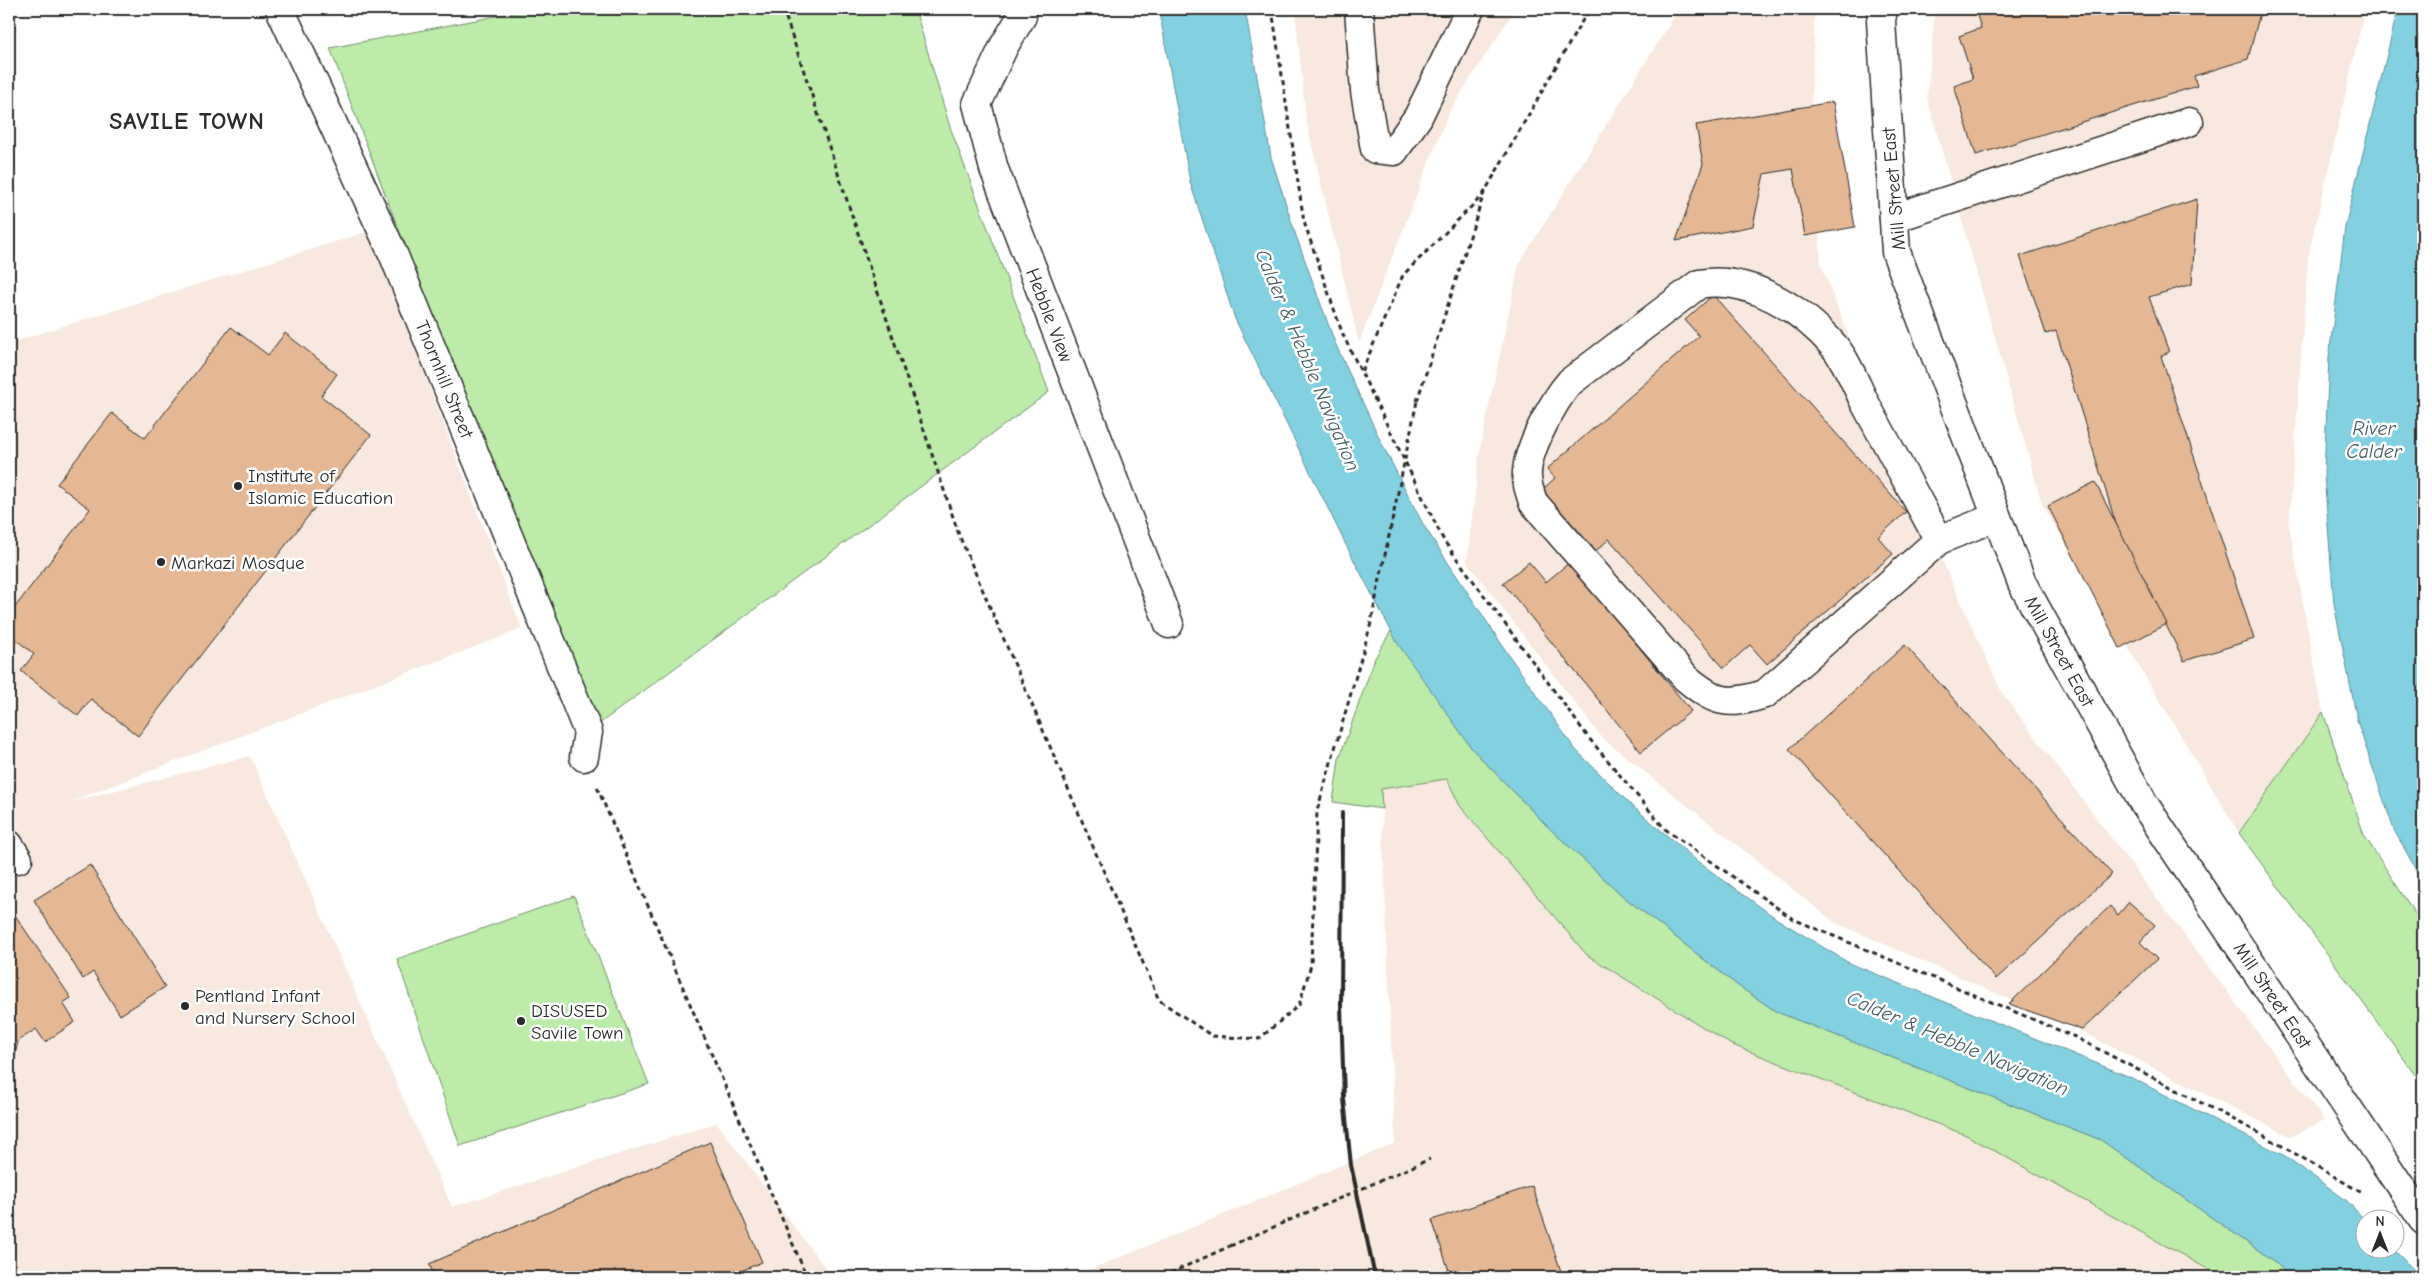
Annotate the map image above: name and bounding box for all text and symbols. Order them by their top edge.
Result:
district label: SAVILE TOWN [109,107,265,135]
street label: Mill Street East [1878,126,1910,251]
water label: Calder & Hebble Navigation [1250,246,1365,474]
street label: Hebble View [1021,265,1077,366]
street label: Thornhill Street [410,317,478,442]
water label: River Calder [2346,417,2403,463]
place label: Institute of Islamic Education [248,465,393,509]
marker: Institute of Islamic Education [232,480,244,492]
place label: Markazi Mosque [171,552,305,574]
marker: Markazi Mosque [155,556,167,568]
street label: Mill Street East [2020,592,2099,711]
street label: Mill Street East [2229,938,2316,1053]
place label: Pentland Infant and Nursery School [195,985,355,1029]
water label: Calder & Hebble Navigation [1844,986,2072,1101]
marker: Pentland Infant and Nursery School [179,1000,191,1012]
place label: DISUSED Savile Town [531,1000,624,1044]
marker: DISUSED Savile Town [515,1015,527,1027]
north arrow [2354,1208,2404,1258]
text: N [2375,1213,2385,1230]

